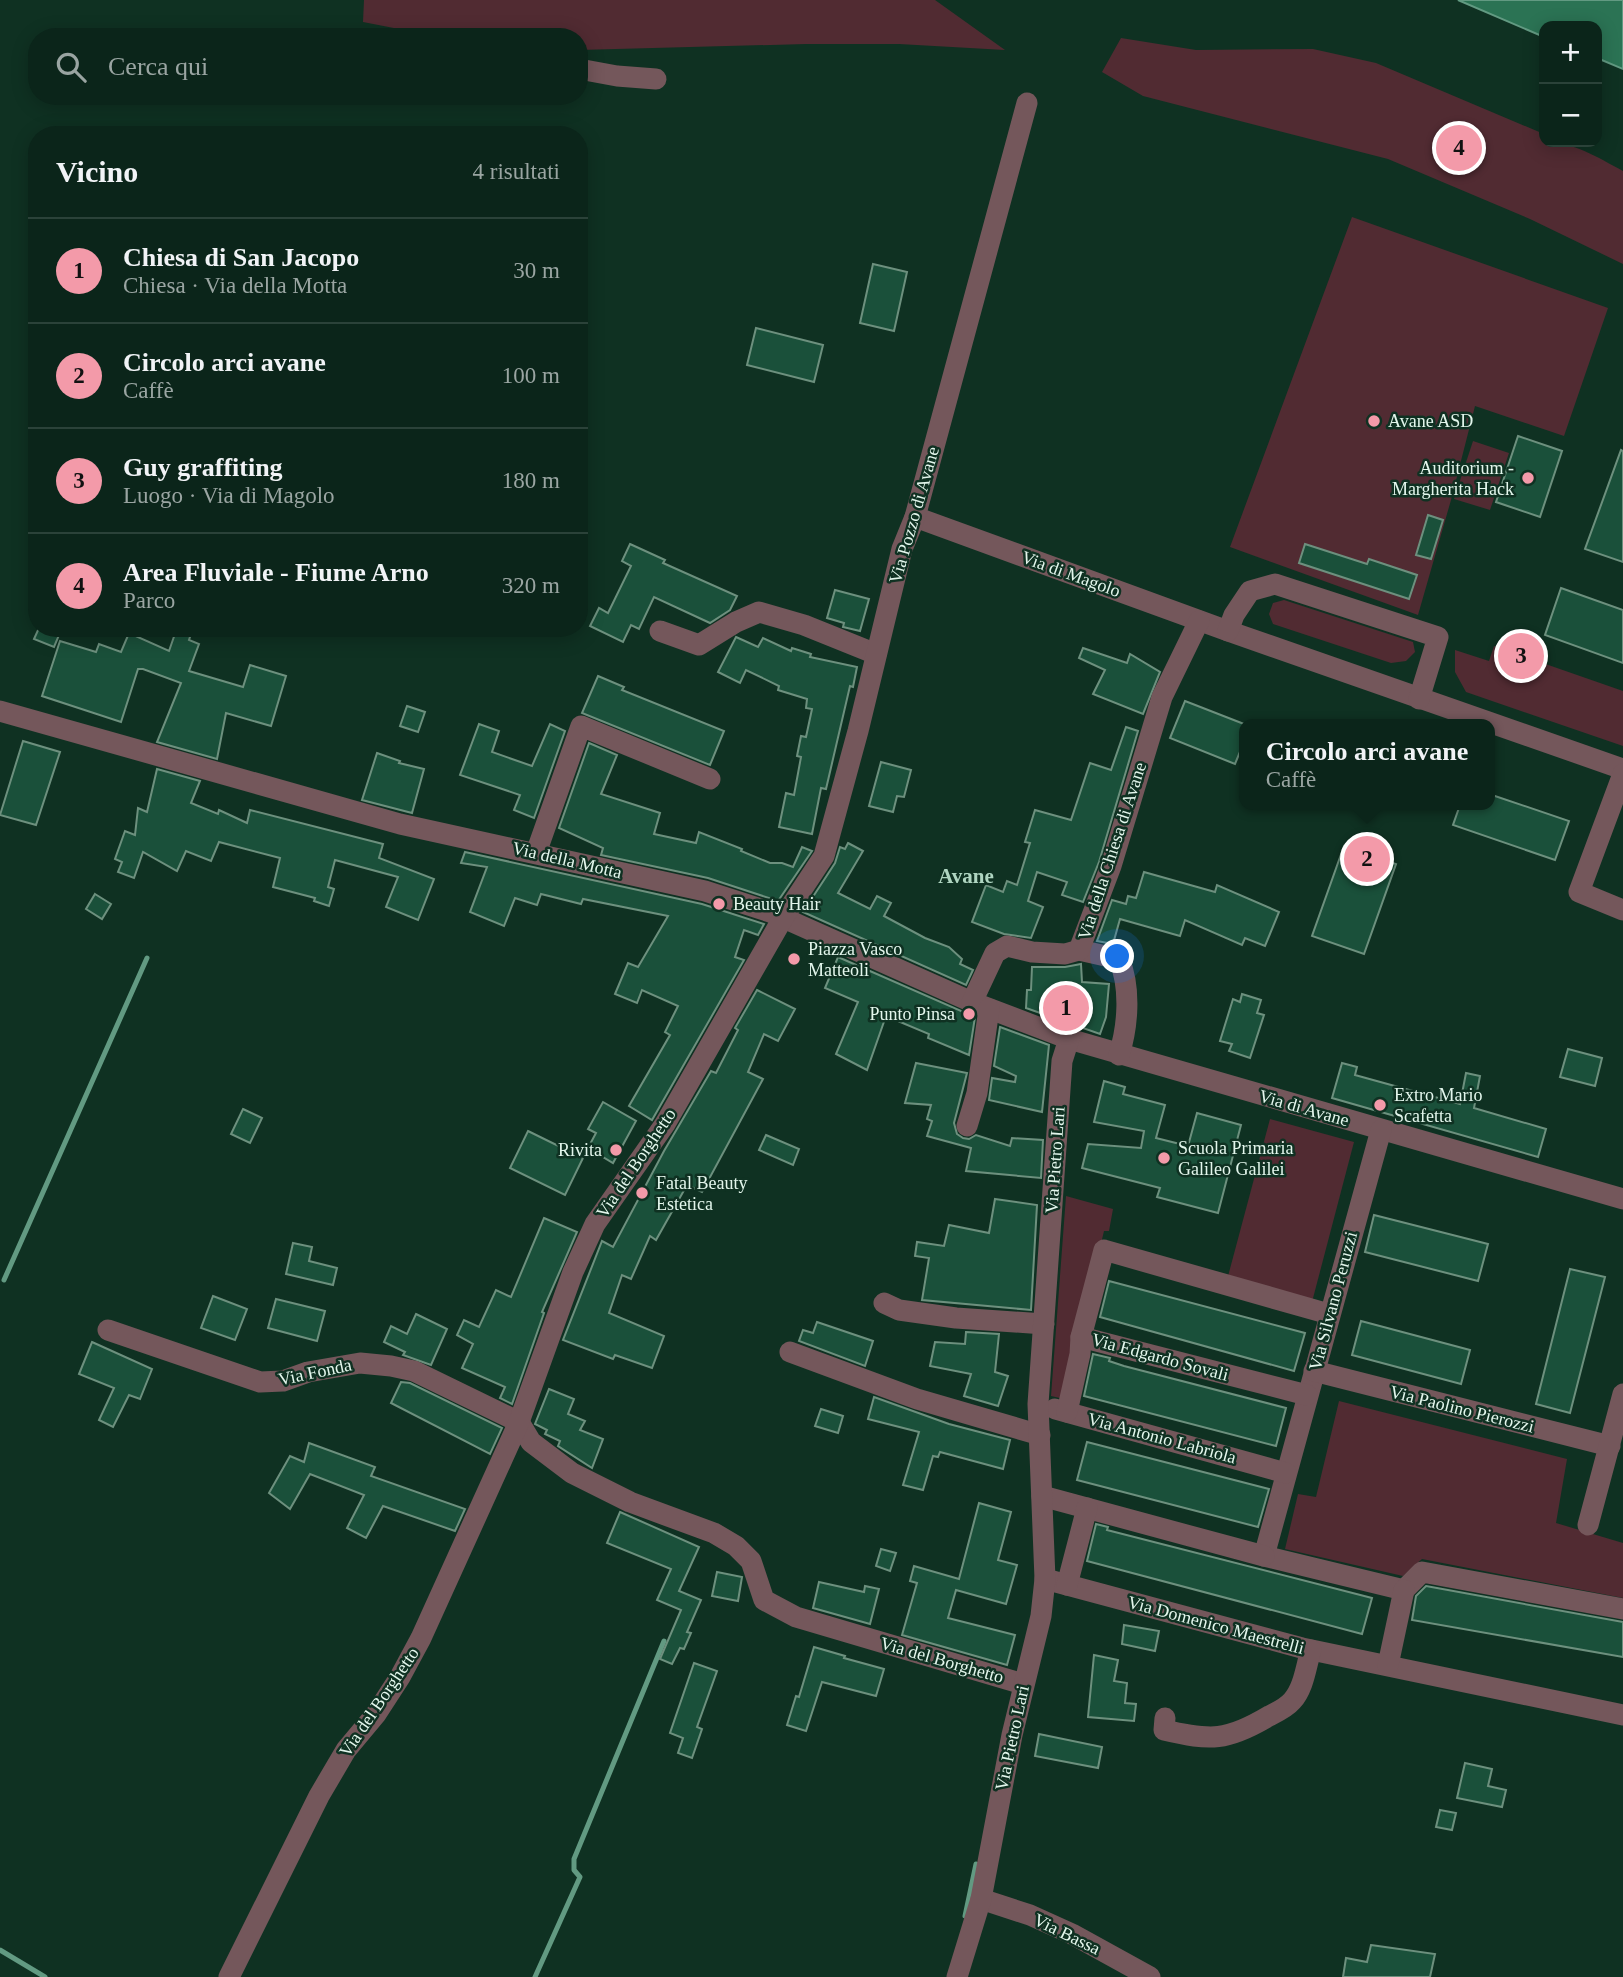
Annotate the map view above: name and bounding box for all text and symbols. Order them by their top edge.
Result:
map controls [1539,21,1602,147]
button: + [1539,21,1602,84]
search box [28,28,588,105]
icon: search [52,48,90,86]
text: Cerca qui [108,52,208,81]
button: − [1539,84,1602,147]
pin: 4 [1436,122,1482,174]
text: Vicino [56,155,138,188]
text: 4 risultati [472,159,560,184]
text: Chiesa di San Jacopo [123,243,359,272]
text: 1 [73,258,85,283]
text: 30 m [513,258,560,283]
text: Chiesa · Via della Motta [123,273,347,298]
text: Circolo arci avane [123,348,326,377]
text: 2 [73,363,85,388]
text: 100 m [502,363,560,388]
text: Caffè [123,378,174,403]
place label: Avane ASD [1388,411,1473,431]
marker: Avane ASD [1366,413,1382,429]
street label: Via Pozzo di Avane [885,444,943,586]
text: Guy graffiting [123,453,283,482]
place label: Auditorium - Margherita Hack [1392,458,1514,499]
text: 3 [73,468,85,493]
text: 180 m [502,468,560,493]
marker: Auditorium - Margherita Hack [1520,470,1536,486]
text: Luogo · Via di Magolo [123,483,335,508]
street label: Via di Magolo [1019,547,1123,601]
text: Area Fluviale - Fiume Arno [123,558,429,587]
text: 4 [73,573,85,598]
text: 320 m [502,573,560,598]
text: Parco [123,588,175,613]
pin: 3 [1498,630,1544,682]
popup [1239,719,1495,810]
text: Circolo arci avane [1266,737,1468,766]
street label: Via della Chiesa di Avane [1074,760,1150,942]
text: Caffè [1266,767,1316,792]
pin: 2 [1344,833,1390,885]
street label: Via della Motta [510,838,624,882]
district label: Avane [938,864,994,888]
place label: Beauty Hair [733,894,820,914]
marker: Beauty Hair [711,896,727,912]
place label: Piazza Vasco Matteoli [808,939,902,980]
your location [1100,939,1134,973]
marker: Piazza Vasco Matteoli [786,951,802,967]
pin: 1 [1043,982,1089,1034]
place label: Punto Pinsa [869,1004,955,1024]
marker: Punto Pinsa [961,1006,977,1022]
place label: Extro Mario Scafetta [1394,1085,1482,1126]
street label: Via di Avane [1257,1086,1351,1130]
marker: Extro Mario Scafetta [1372,1097,1388,1113]
street label: Via del Borghetto [592,1105,680,1221]
street label: Via Pietro Lari [1041,1106,1069,1214]
place label: Scuola Primaria Galileo Galilei [1178,1138,1293,1179]
place label: Rivita [558,1140,602,1160]
marker: Rivita [608,1142,624,1158]
marker: Scuola Primaria Galileo Galilei [1156,1150,1172,1166]
place label: Fatal Beauty Estetica [656,1173,747,1214]
marker: Fatal Beauty Estetica [634,1185,650,1201]
street label: Via Silvano Peruzzi [1305,1229,1361,1373]
street label: Via Edgardo Sovali [1089,1329,1231,1385]
street label: Via Fonda [277,1354,353,1390]
street label: Via Paolino Pierozzi [1388,1381,1536,1437]
street label: Via Antonio Labriola [1086,1409,1238,1467]
street label: Via Domenico Maestrelli [1126,1592,1306,1658]
street label: Via del Borghetto [878,1633,1006,1687]
street label: Via del Borghetto [335,1644,423,1760]
street label: Via Pietro Lari [991,1684,1033,1792]
street label: Via Bassa [1031,1909,1103,1959]

